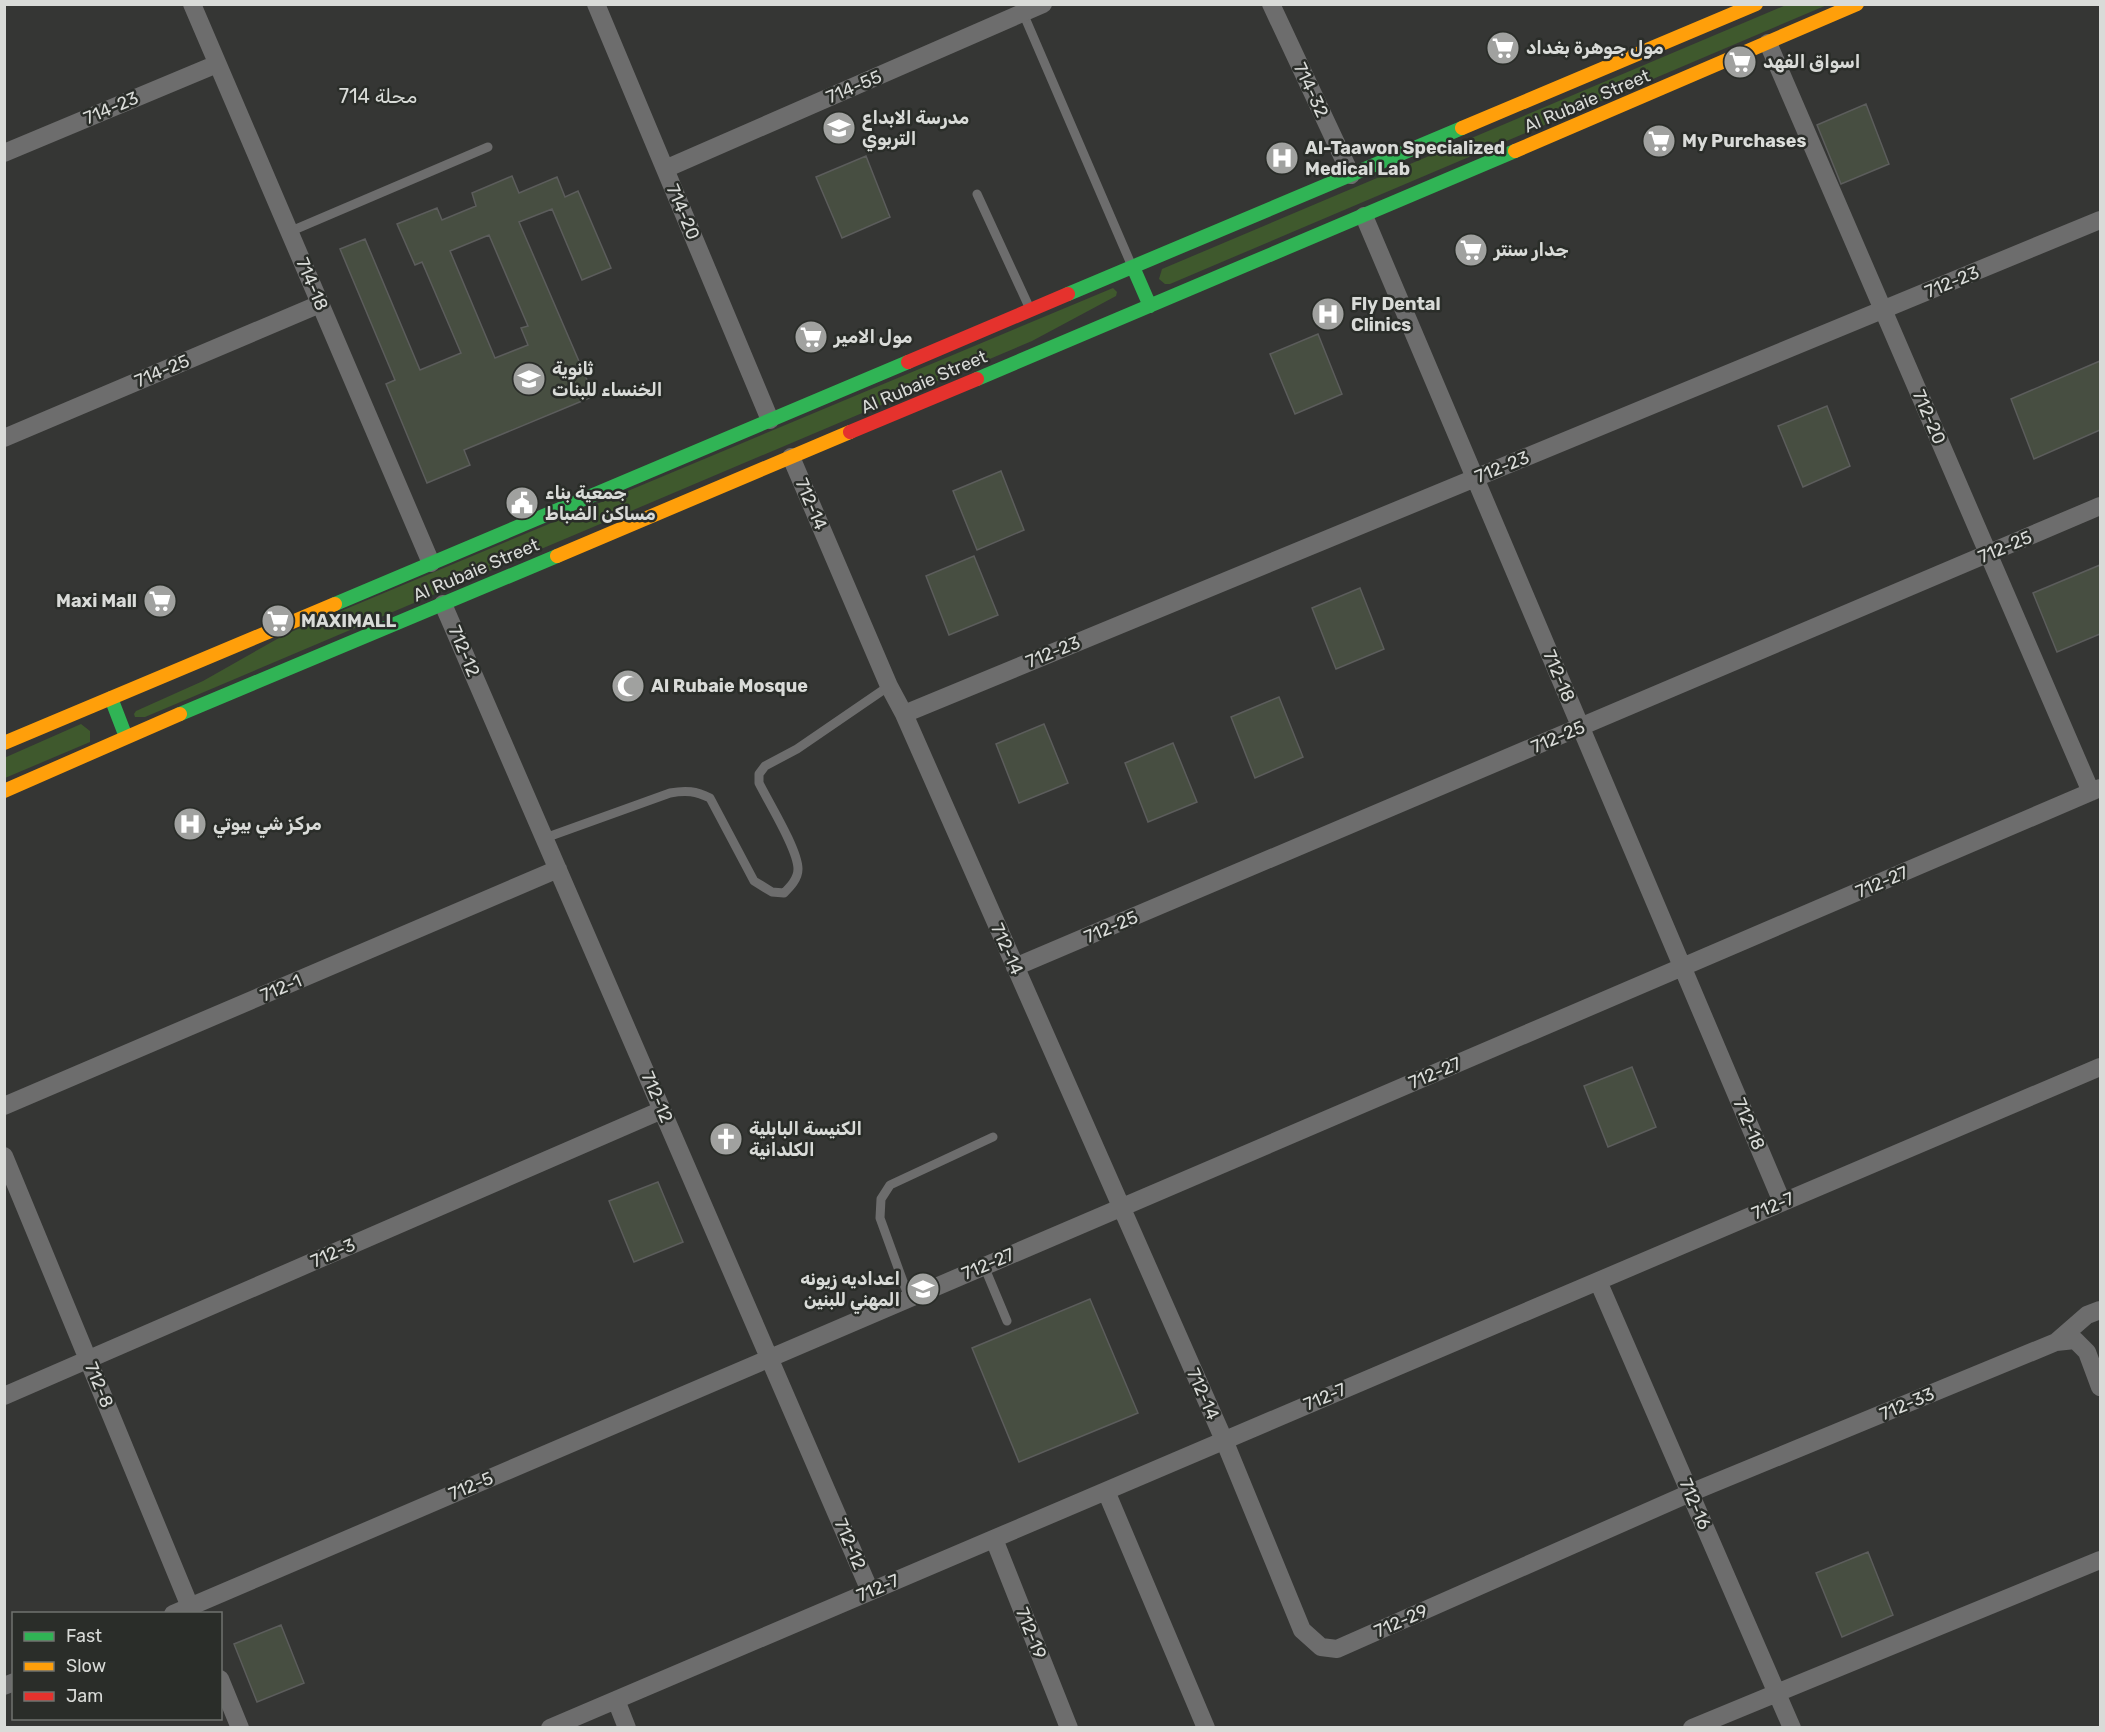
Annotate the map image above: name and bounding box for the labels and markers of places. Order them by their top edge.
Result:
supermarket icon: مول جوهرة بغداد [1485,30,1521,66]
place label: مول جوهرة بغداد [1526,37,1664,59]
supermarket icon: اسواق الفهد [1722,44,1758,80]
place label: اسواق الفهد [1763,51,1860,73]
place label: مدرسة الابداع التربوي [862,107,969,152]
school or university icon: مدرسة الابداع التربوي [821,110,857,146]
supermarket icon: My Purchases [1641,123,1677,159]
place label: My Purchases [1682,130,1806,152]
place label: Al-Taawon Specialized Medical Lab [1305,137,1505,180]
hospital icon: Al-Taawon Specialized Medical Lab [1264,140,1300,176]
supermarket icon: جدار سنتر [1453,232,1489,268]
place label: جدار سنتر [1493,239,1569,261]
place label: Fly Dental Clinics [1351,293,1441,336]
hospital icon: Fly Dental Clinics [1310,296,1346,332]
supermarket icon: مول الامير [793,319,829,355]
place label: مول الامير [833,326,913,348]
place label: ثانوية الخنساء للبنات [552,358,662,401]
school or university icon: ثانوية الخنساء للبنات [511,361,547,397]
place label: جمعية بناء مساكن الضباط [545,482,656,525]
public building icon: جمعية بناء مساكن الضباط [504,485,540,521]
supermarket icon: Maxi Mall [142,583,178,619]
place label: Maxi Mall [56,590,137,612]
supermarket icon: MAXIMALL [260,603,296,639]
place label: MAXIMALL [301,610,397,632]
mosque icon: Al Rubaie Mosque [610,668,646,704]
place label: Al Rubaie Mosque [651,675,808,697]
hospital icon: مركز شي بيوتي [172,806,208,842]
place label: مركز شي بيوتي [213,813,322,838]
place label: الكنيسة البابلية الكلدانية [749,1118,862,1161]
church icon: الكنيسة البابلية الكلدانية [708,1121,744,1157]
place label: اعداديه زيونه المهني للبنين [800,1268,900,1314]
school or university icon: اعداديه زيونه المهني للبنين [905,1271,941,1307]

